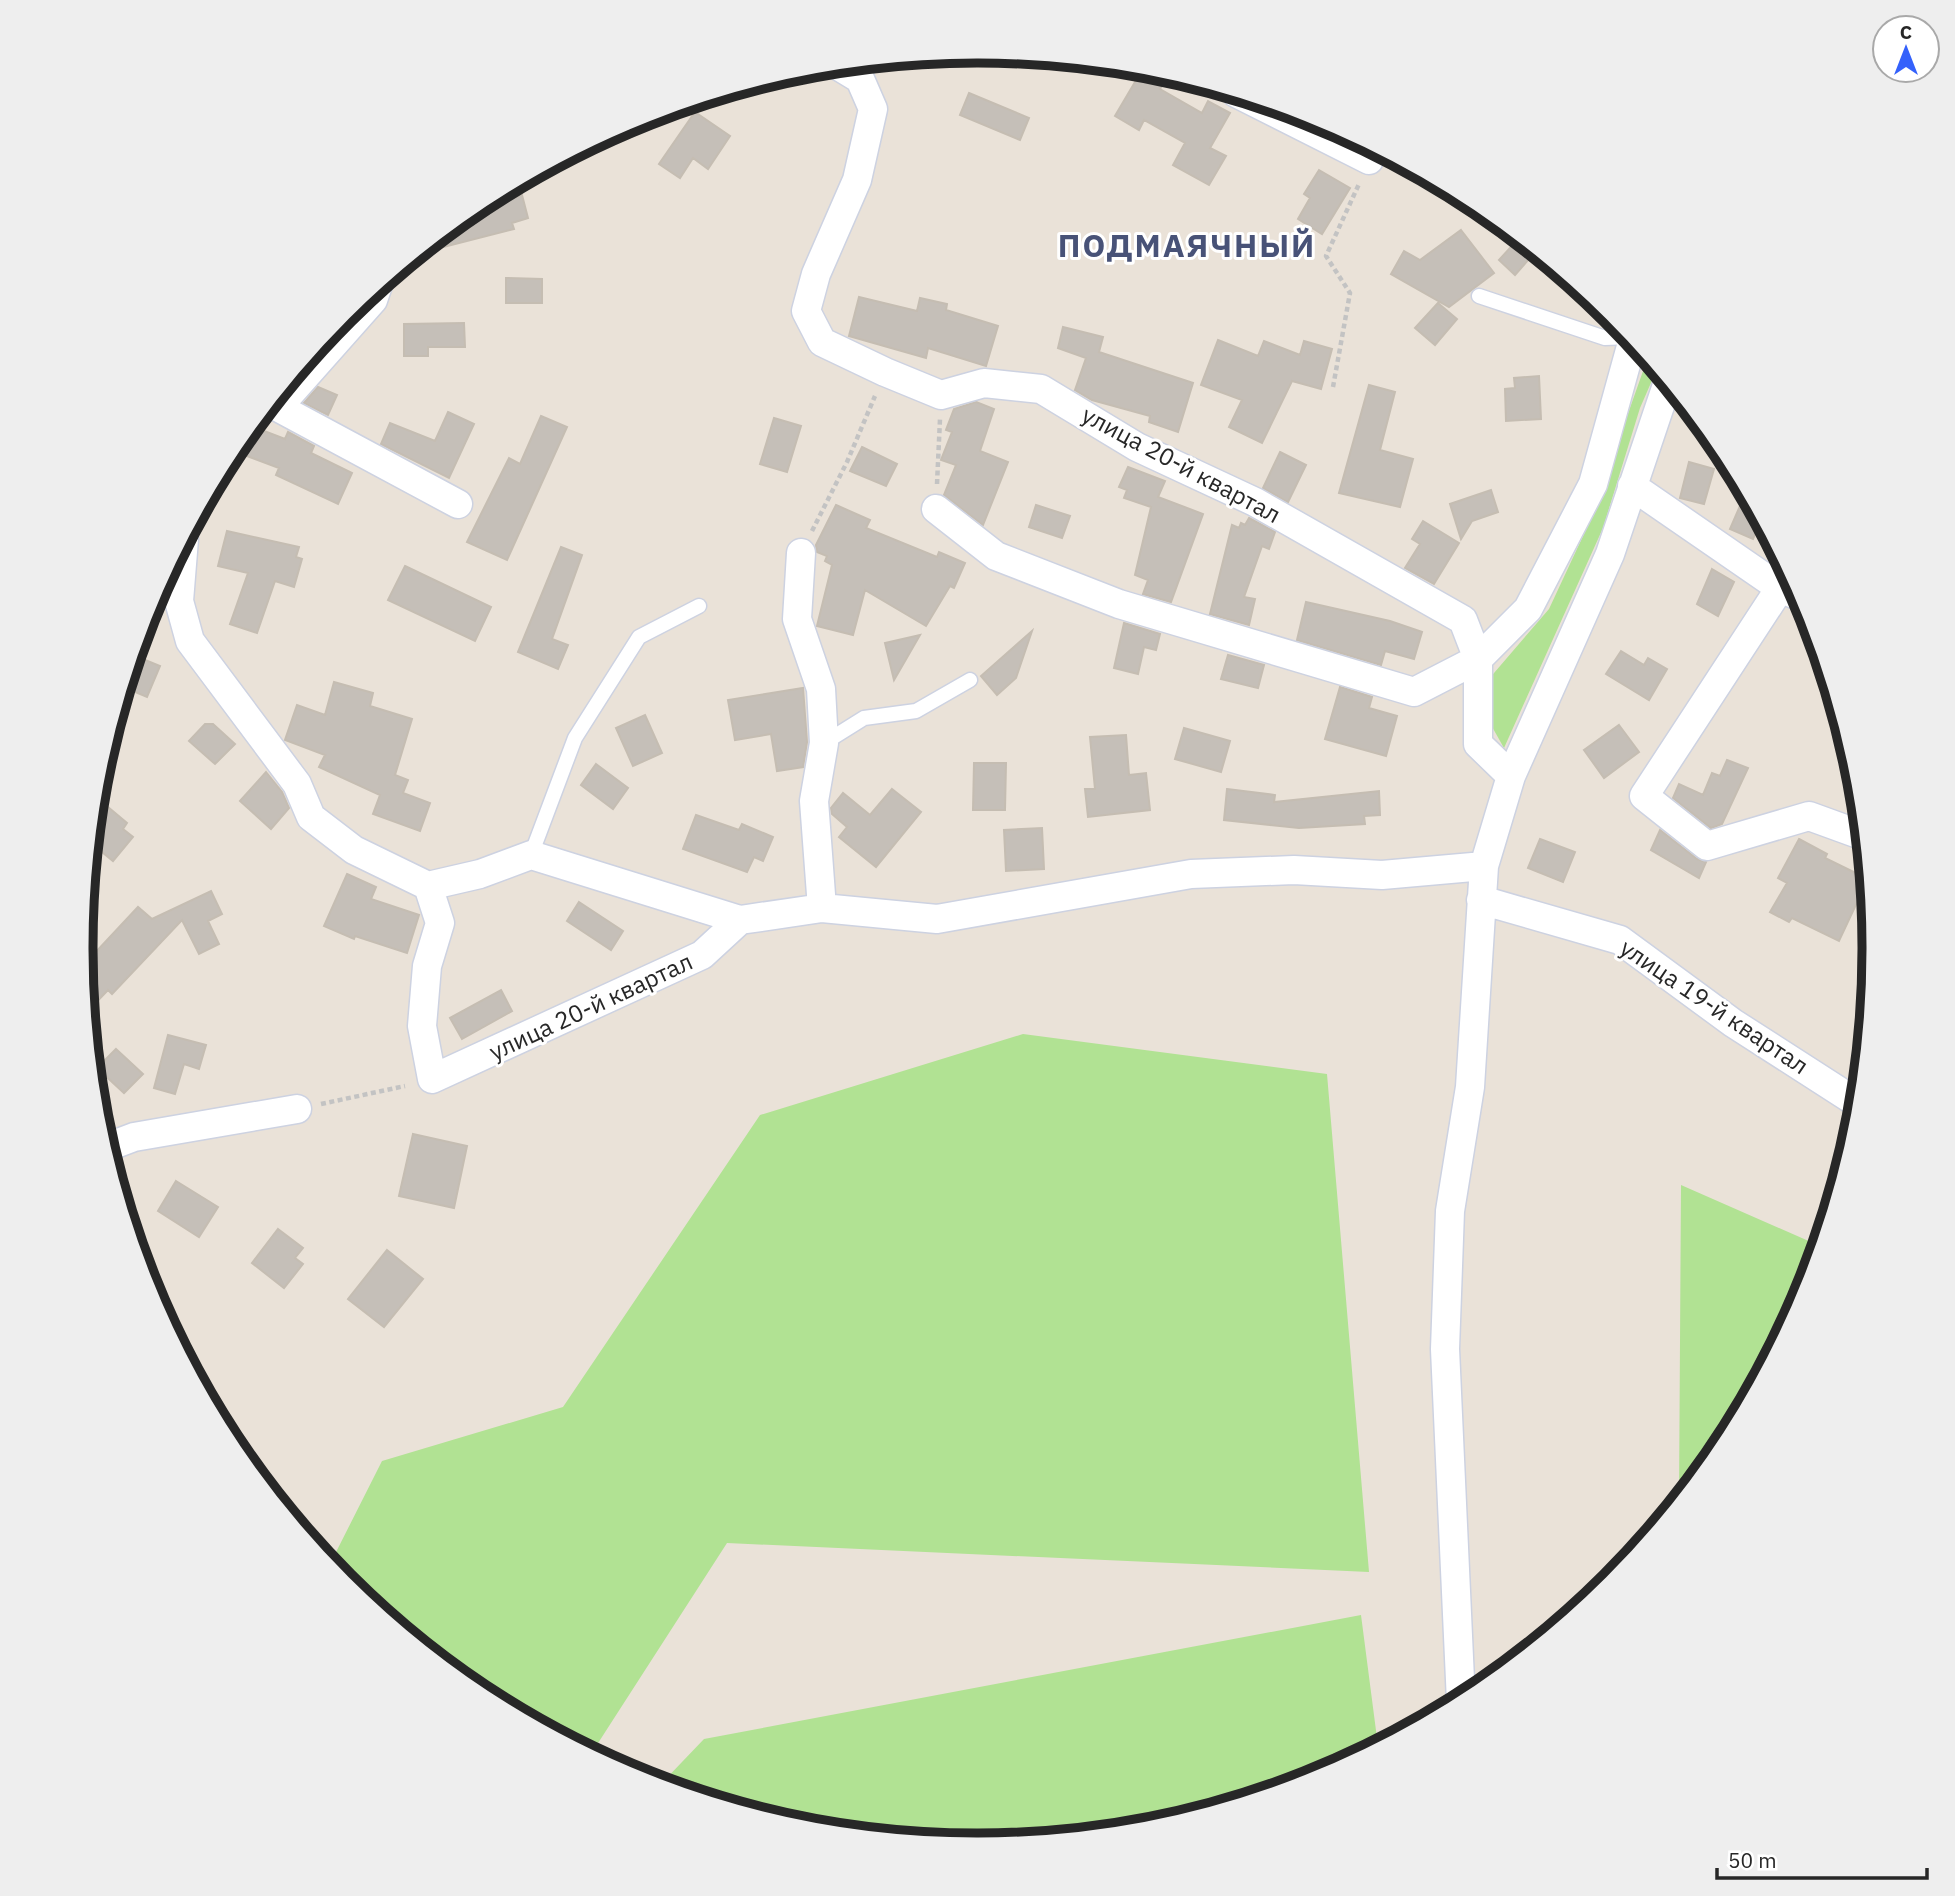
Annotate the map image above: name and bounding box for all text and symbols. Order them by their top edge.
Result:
north arrow [1871,14,1941,84]
text: С [1900,20,1912,44]
district label: ПОДМАЯЧНЫЙ [1058,224,1316,266]
street label: улица 20-й квартал [1076,398,1286,530]
street label: улица 19-й квартал [1614,931,1815,1081]
street label: улица 20-й квартал [484,945,697,1067]
scale bar [1717,1836,1927,1880]
text: 50 m [1728,1846,1777,1874]

